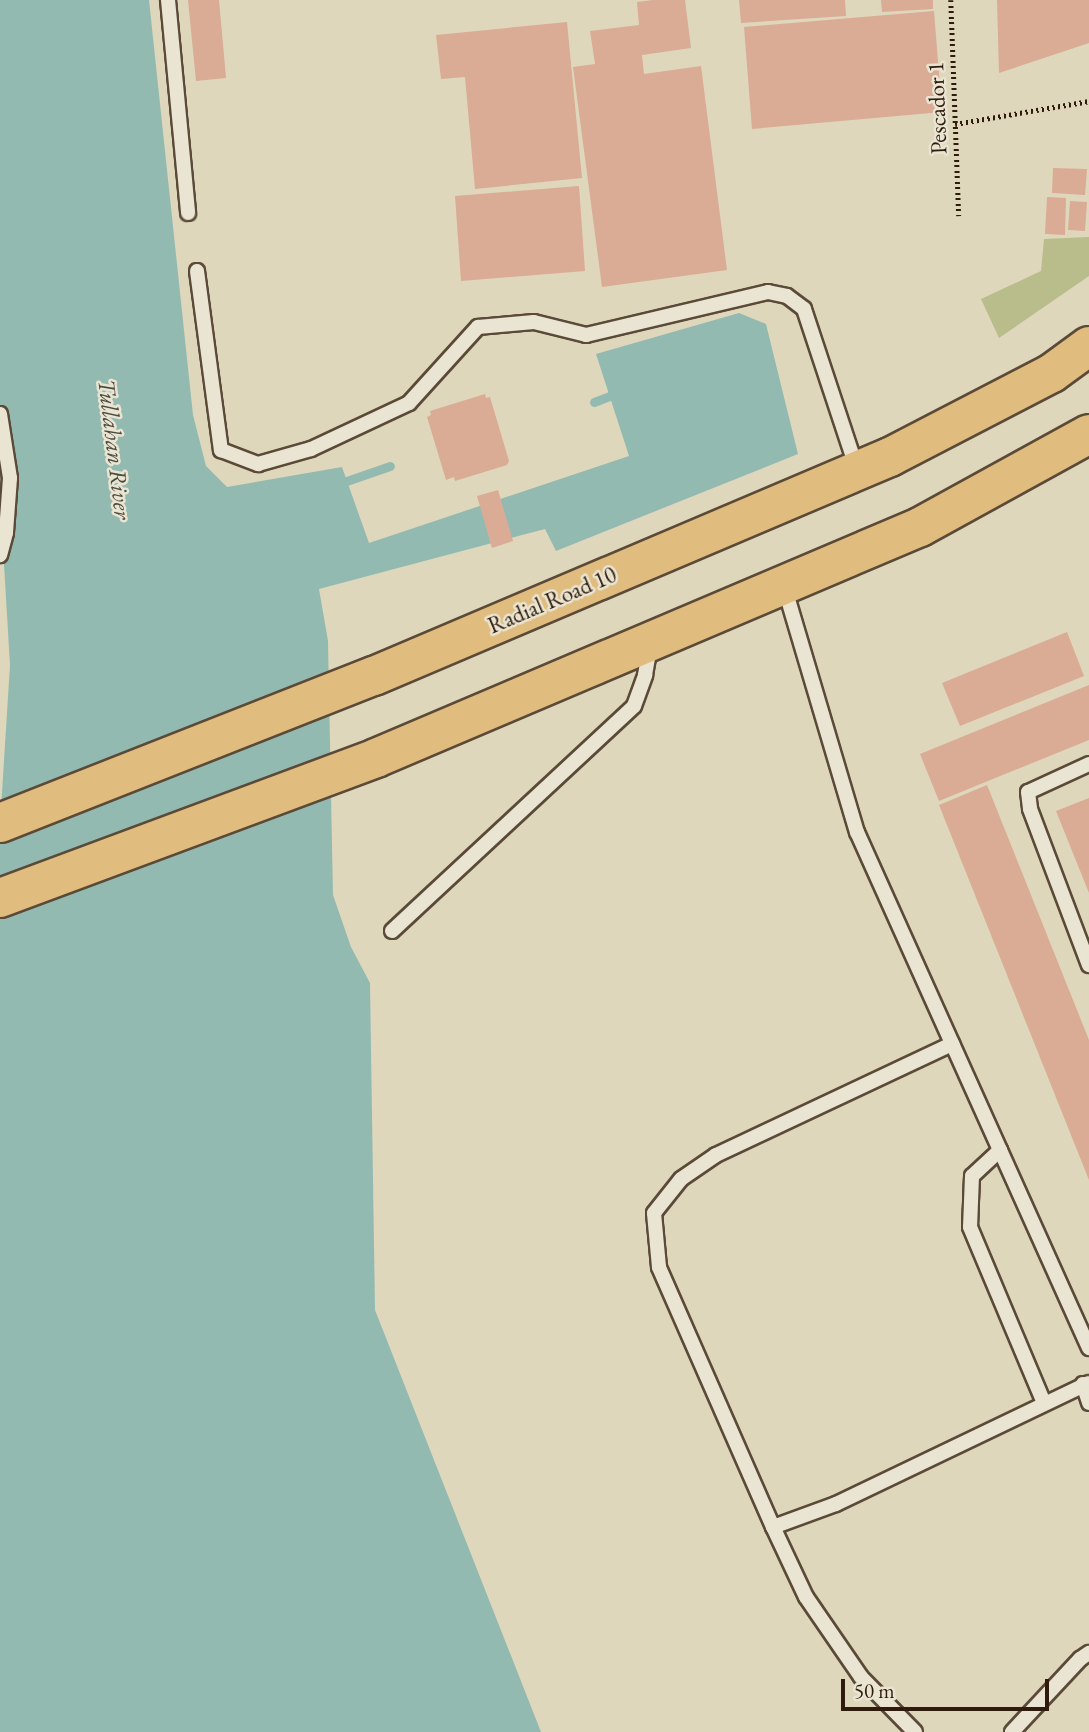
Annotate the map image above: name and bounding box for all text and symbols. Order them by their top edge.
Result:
street label: Pescador 1 [922,61,952,155]
water label: Tullahan River [92,377,138,521]
street label: Radial Road 10 [484,561,620,639]
scale bar [844,1666,1052,1710]
text: 50 m [854,1677,895,1704]

